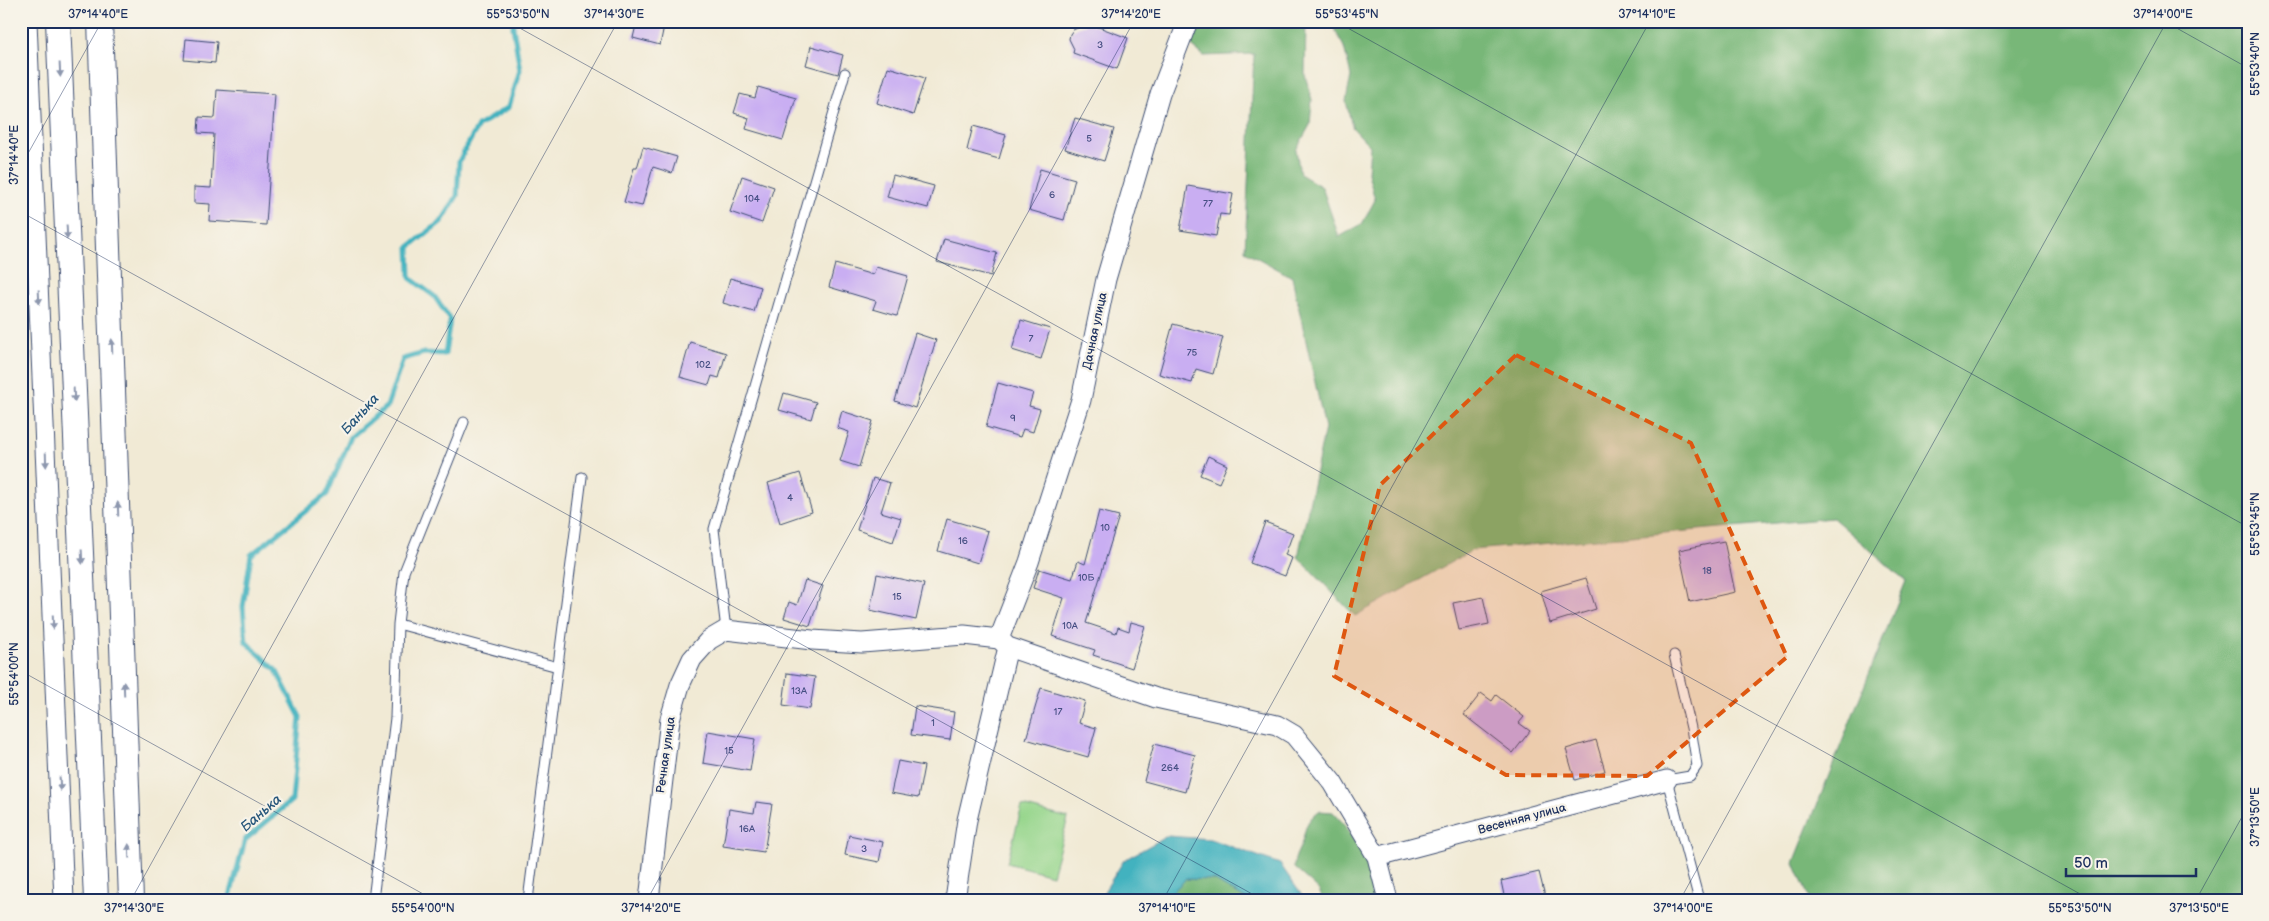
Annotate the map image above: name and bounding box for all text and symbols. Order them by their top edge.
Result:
text: 37°14'40"E [68,7,128,22]
text: 55°53'50"N [486,7,550,22]
text: 37°14'30"E [584,7,644,22]
text: 37°14'20"E [1101,7,1161,22]
text: 55°53'45"N [1315,7,1379,22]
text: 37°14'10"E [1618,7,1676,22]
text: 37°14'00"E [2133,7,2193,22]
text: 55°53'40"N [2248,32,2263,96]
house number: 3 [1097,39,1103,51]
one-way arrow [56,62,64,78]
text: 37°14'40"E [7,125,22,185]
house number: 5 [1086,133,1092,145]
house number: 6 [1049,189,1055,201]
house number: 104 [744,193,760,205]
house number: 77 [1203,198,1213,210]
one-way arrow [64,225,72,241]
one-way arrow [35,289,43,305]
street label: Дачная улица [1079,291,1111,371]
house number: 7 [1029,333,1034,345]
one-way arrow [108,338,116,354]
house number: 75 [1187,347,1198,359]
house number: 102 [695,359,711,371]
one-way arrow [71,387,79,403]
water label: Банька [337,390,383,438]
house number: 9 [1010,412,1016,424]
one-way arrow [42,452,50,468]
house number: 4 [787,492,793,504]
text: 55°53'45"N [2248,492,2263,556]
one-way arrow [113,500,121,516]
house number: 10 [1100,522,1110,534]
house number: 16 [958,535,968,547]
one-way arrow [78,549,86,565]
house number: 18 [1702,565,1712,577]
house number: 10Б [1078,572,1094,584]
house number: 15 [892,591,902,603]
one-way arrow [50,614,58,630]
house number: 10А [1062,620,1079,632]
text: 55°54'00"N [7,642,22,706]
one-way arrow [120,680,128,696]
house number: 13А [791,685,808,697]
house number: 17 [1054,706,1062,718]
street label: Речная улица [653,716,679,794]
house number: 1 [931,717,935,729]
house number: 15 [724,745,734,757]
house number: 264 [1161,762,1179,774]
one-way arrow [57,777,65,793]
text: 37°13'50"E [2248,787,2263,847]
water label: Банька [237,791,285,835]
street label: Весенняя улица [1476,800,1568,838]
house number: 16А [739,823,756,835]
one-way arrow [125,843,133,859]
house number: 3 [861,843,867,855]
scale bar [2066,846,2196,878]
text: 50 m [2074,854,2108,873]
text: 37°14'30"E [104,901,164,916]
text: 55°54'00"N [391,901,455,916]
text: 37°14'20"E [621,901,681,916]
text: 37°14'10"E [1138,901,1196,916]
text: 37°14'00"E [1653,901,1713,916]
text: 55°53'50"N [2048,901,2112,916]
text: 37°13'50"E [2169,901,2229,916]

